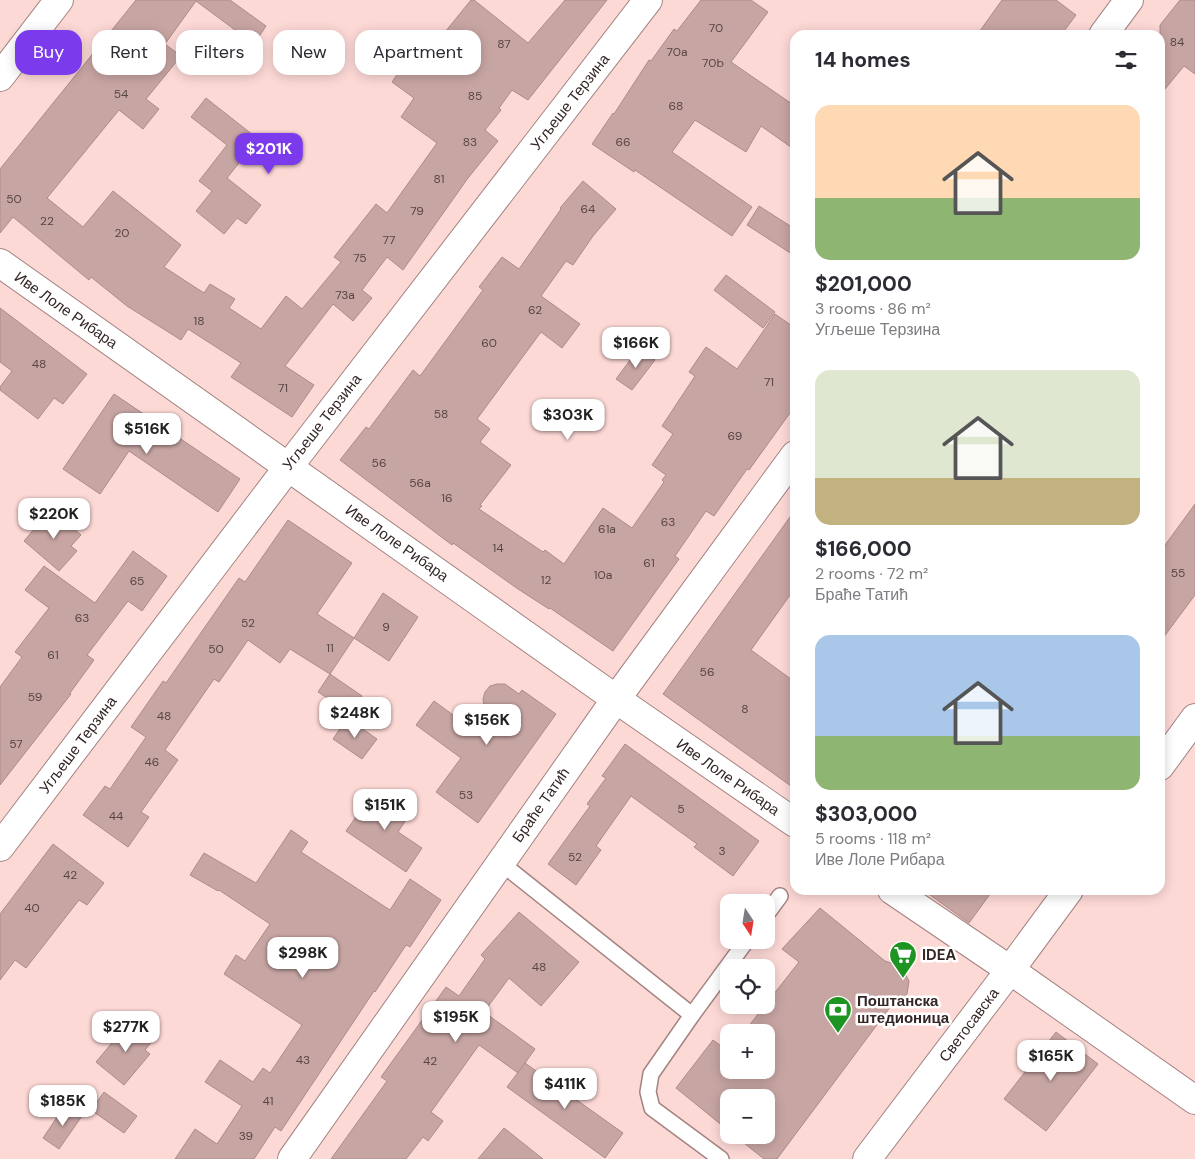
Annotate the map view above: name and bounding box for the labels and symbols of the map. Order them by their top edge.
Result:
house number: 70 [709,20,723,36]
house number: 84 [1170,34,1184,50]
house number: 87 [497,36,511,52]
house number: 70a [667,44,687,60]
street label: Угљеше Терзина [526,49,614,154]
house number: 70b [702,55,724,71]
house number: 54 [114,86,128,102]
house number: 85 [468,88,482,104]
house number: 68 [669,98,683,114]
pin: $201K [234,132,304,175]
house number: 83 [463,134,477,150]
house number: 66 [615,134,631,150]
house number: 81 [434,171,444,187]
house number: 50 [6,191,22,207]
house number: 64 [581,201,595,217]
house number: 79 [410,203,424,219]
house number: 22 [40,213,54,229]
house number: 20 [114,225,130,241]
house number: 77 [383,232,395,248]
house number: 75 [353,250,367,266]
street label: Иве Лоле Рибара [10,267,122,353]
house number: 73a [335,287,355,303]
house number: 62 [528,302,542,318]
house number: 18 [193,313,205,329]
pin: $166K [601,326,671,369]
house number: 60 [481,335,497,351]
house number: 48 [32,356,46,372]
street label: Угљеше Терзина [278,369,366,474]
house number: 71 [764,374,774,390]
house number: 71 [278,380,288,396]
pin: $303K [533,398,603,441]
house number: 58 [434,406,448,422]
pin: $516K [112,412,182,455]
house number: 69 [728,428,742,444]
house number: 56 [372,455,386,471]
house number: 56a [409,475,431,491]
house number: 16 [441,490,453,506]
pin: $220K [19,498,89,540]
street label: Иве Лоле Рибара [341,500,453,586]
house number: 63 [661,514,675,530]
house number: 61a [598,521,616,537]
house number: 14 [492,540,504,556]
house number: 61 [643,555,655,571]
house number: 55 [1171,565,1185,581]
house number: 10a [594,567,612,583]
house number: 12 [541,572,551,588]
house number: 65 [130,573,144,589]
house number: 63 [75,610,89,626]
house number: 52 [241,615,255,631]
house number: 9 [382,619,390,635]
house number: 11 [326,640,334,656]
house number: 50 [208,641,224,657]
house number: 61 [47,647,59,663]
house number: 56 [700,664,714,680]
house number: 59 [28,689,42,705]
street label: Угљеше Терзина [35,692,122,798]
pin: $248K [320,696,390,739]
house number: 8 [741,701,749,717]
pin: $156K [452,704,522,746]
house number: 48 [157,708,171,724]
street label: Иве Лоле Рибара [672,734,784,820]
house number: 57 [9,736,23,752]
house number: 46 [145,754,159,770]
street label: Браће Татић [508,764,574,846]
house number: 53 [459,787,473,803]
pin: $151K [350,788,420,831]
house number: 5 [677,801,685,817]
house number: 44 [109,808,123,824]
house number: 3 [718,843,726,859]
house number: 52 [568,849,582,865]
house number: 42 [63,867,77,883]
north arrow [720,894,775,949]
house number: 40 [24,900,40,916]
pin: $298K [268,936,338,979]
supermarket icon: IDEA [888,940,918,979]
place label: IDEA [922,945,956,965]
house number: 48 [532,959,546,975]
street label: Светосавска [935,983,1004,1066]
place label: Поштанска штедионица [857,991,950,1028]
bank icon: Поштанска штедионица [823,995,853,1034]
pin: $195K [421,1000,491,1043]
pin: $277K [91,1010,161,1053]
pin: $165K [1016,1040,1086,1082]
house number: 43 [296,1052,310,1068]
house number: 42 [423,1053,437,1069]
pin: $411K [530,1068,600,1110]
pin: $185K [28,1084,98,1127]
house number: 41 [262,1093,274,1109]
house number: 39 [239,1128,253,1144]

